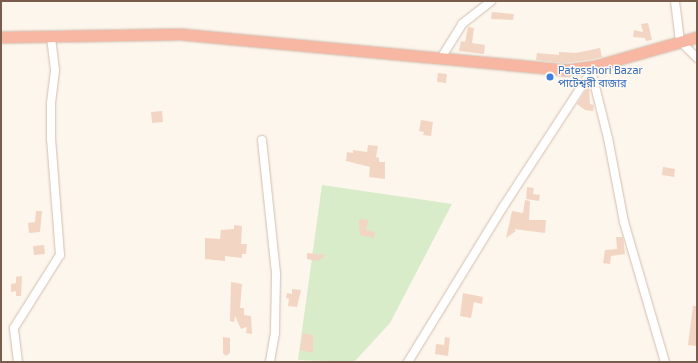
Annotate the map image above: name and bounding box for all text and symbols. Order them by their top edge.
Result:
place label: Patesshori Bazar পাটেশ্বরী বাজার [558,64,643,90]
marker: Patesshori Bazar পাটেশ্বরী বাজার [545,72,555,82]

